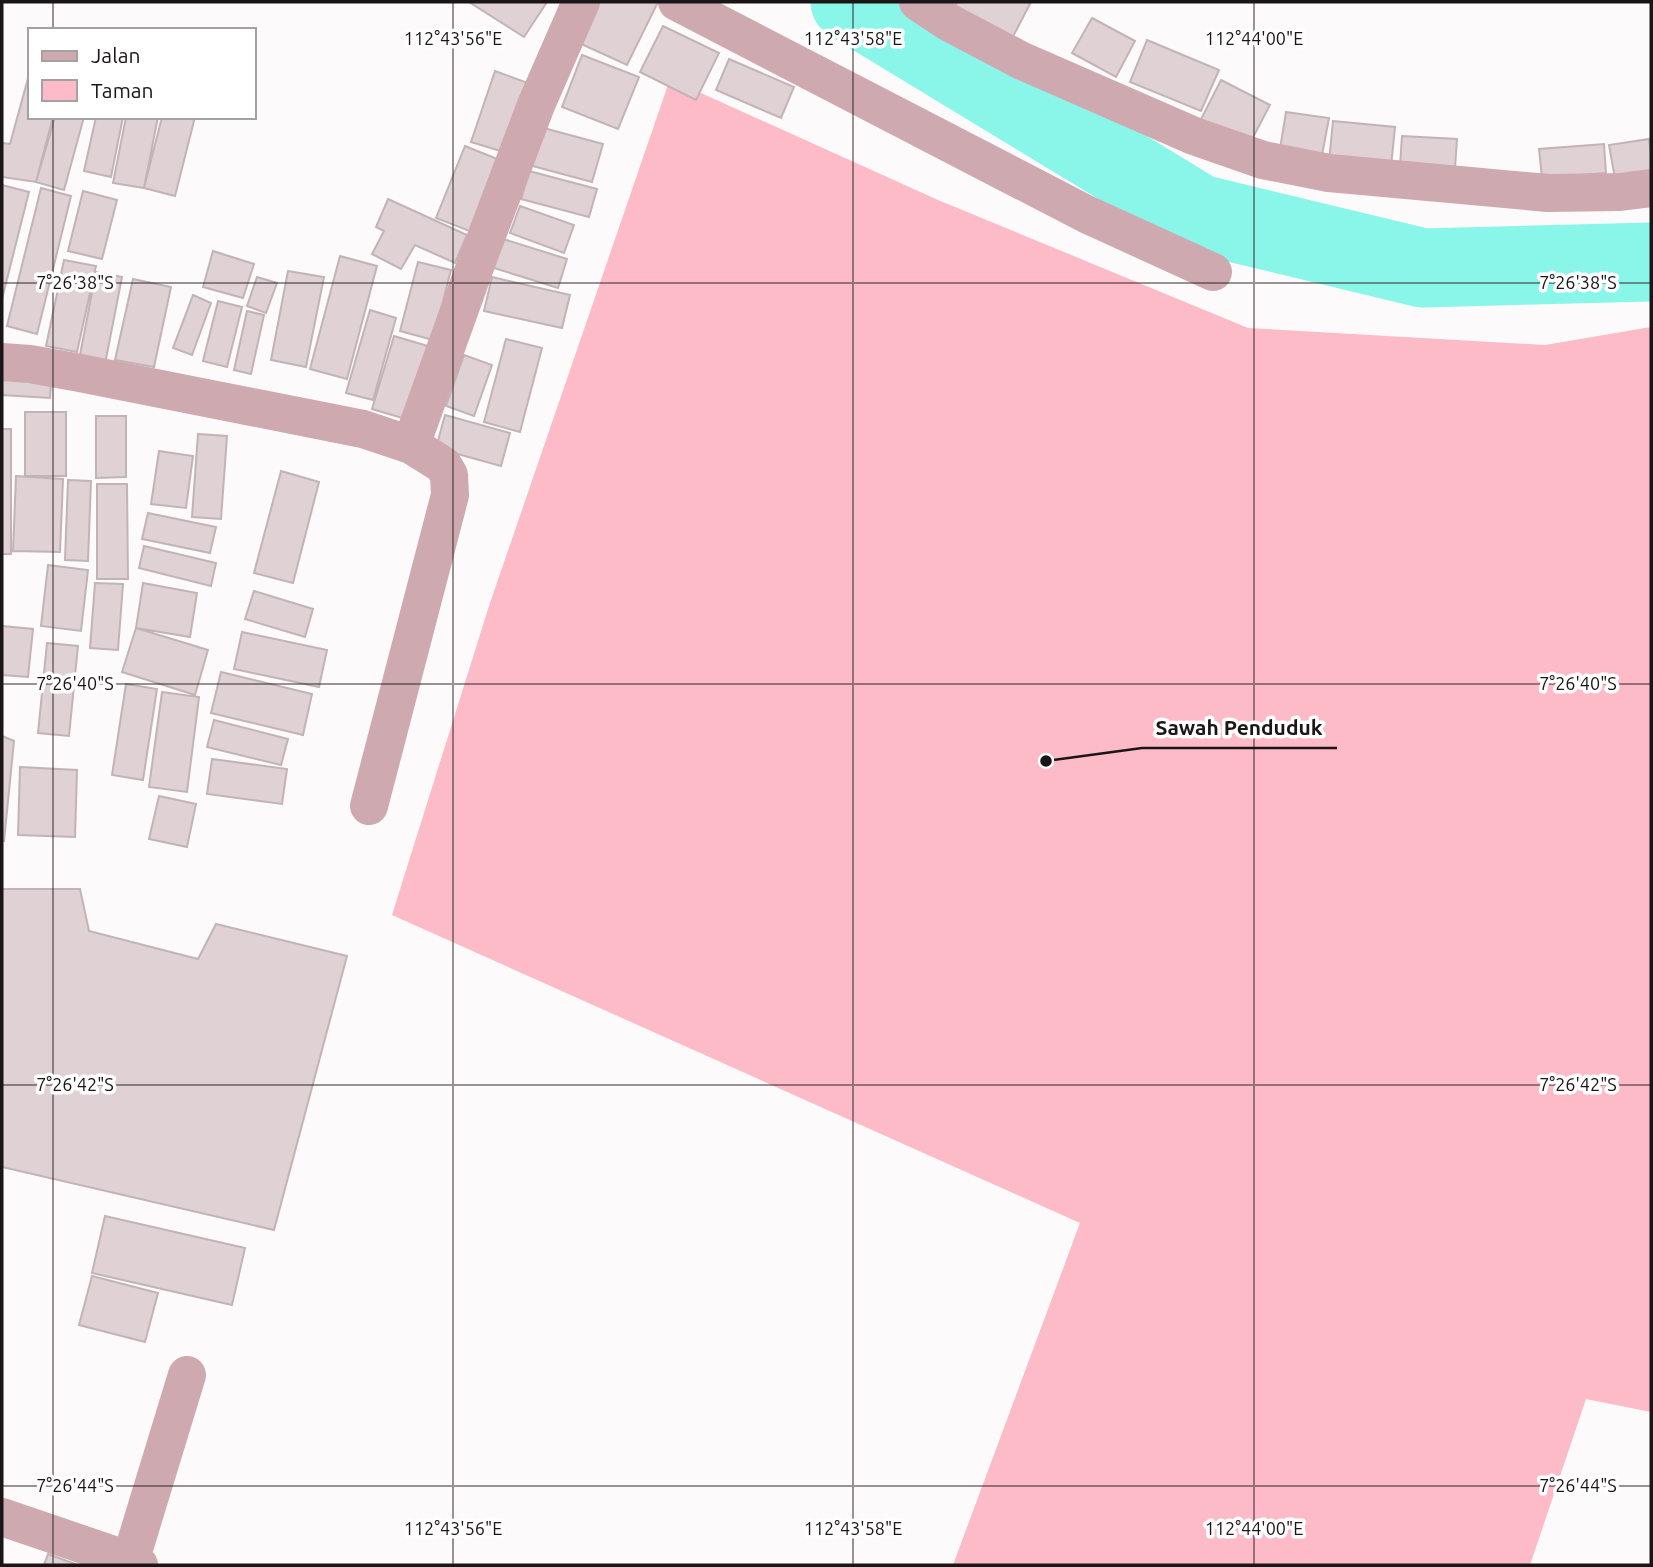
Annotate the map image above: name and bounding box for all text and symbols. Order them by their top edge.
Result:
legend [28,28,256,119]
text: 112°43'56"E [404,28,502,48]
text: 112°43'58"E [804,28,902,48]
text: 112°44'00"E [1205,28,1303,48]
text: Jalan [91,43,140,67]
text: Taman [91,78,154,102]
text: 7°26'38"S [36,272,114,292]
text: 7°26'38"S [1539,272,1617,292]
text: 7°26'40"S [36,673,114,693]
text: 7°26'40"S [1539,673,1617,693]
callout: Sawah Penduduk [1142,706,1337,748]
text: Sawah Penduduk [1155,715,1323,739]
text: 7°26'42"S [36,1074,114,1094]
text: 7°26'42"S [1539,1074,1617,1094]
text: 7°26'44"S [36,1475,114,1495]
text: 7°26'44"S [1539,1475,1617,1495]
text: 112°43'56"E [404,1518,502,1538]
text: 112°43'58"E [804,1518,902,1538]
text: 112°44'00"E [1205,1518,1303,1538]

